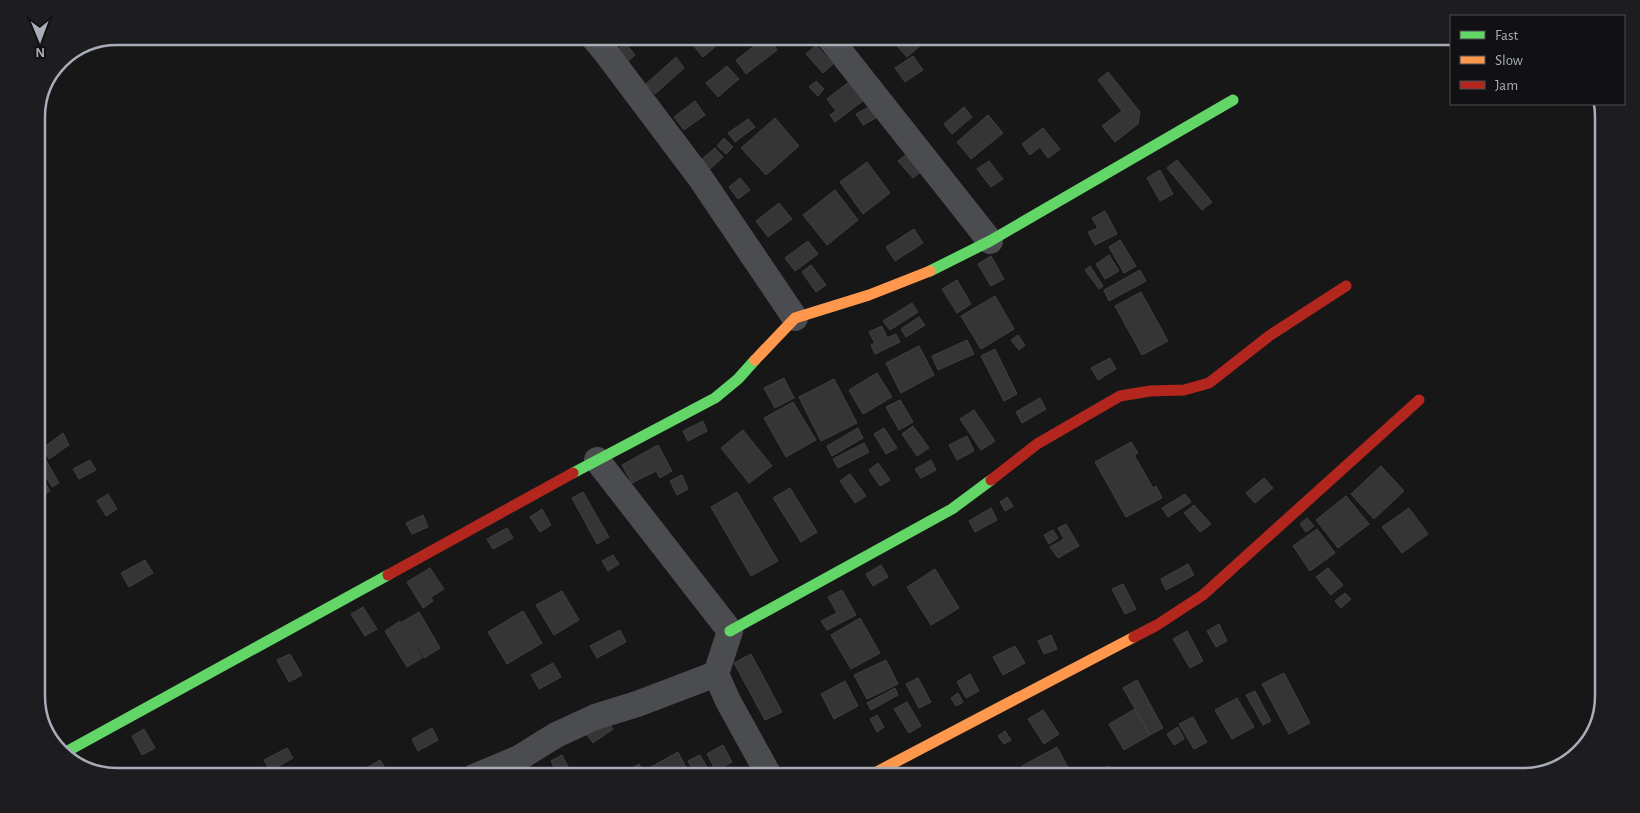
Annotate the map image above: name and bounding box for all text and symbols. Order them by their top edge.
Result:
north arrow [15,15,65,65]
legend [1450,15,1625,105]
text: Fast [1495,28,1519,43]
text: N [35,45,45,59]
text: Slow [1495,53,1523,68]
text: Jam [1495,78,1518,93]

